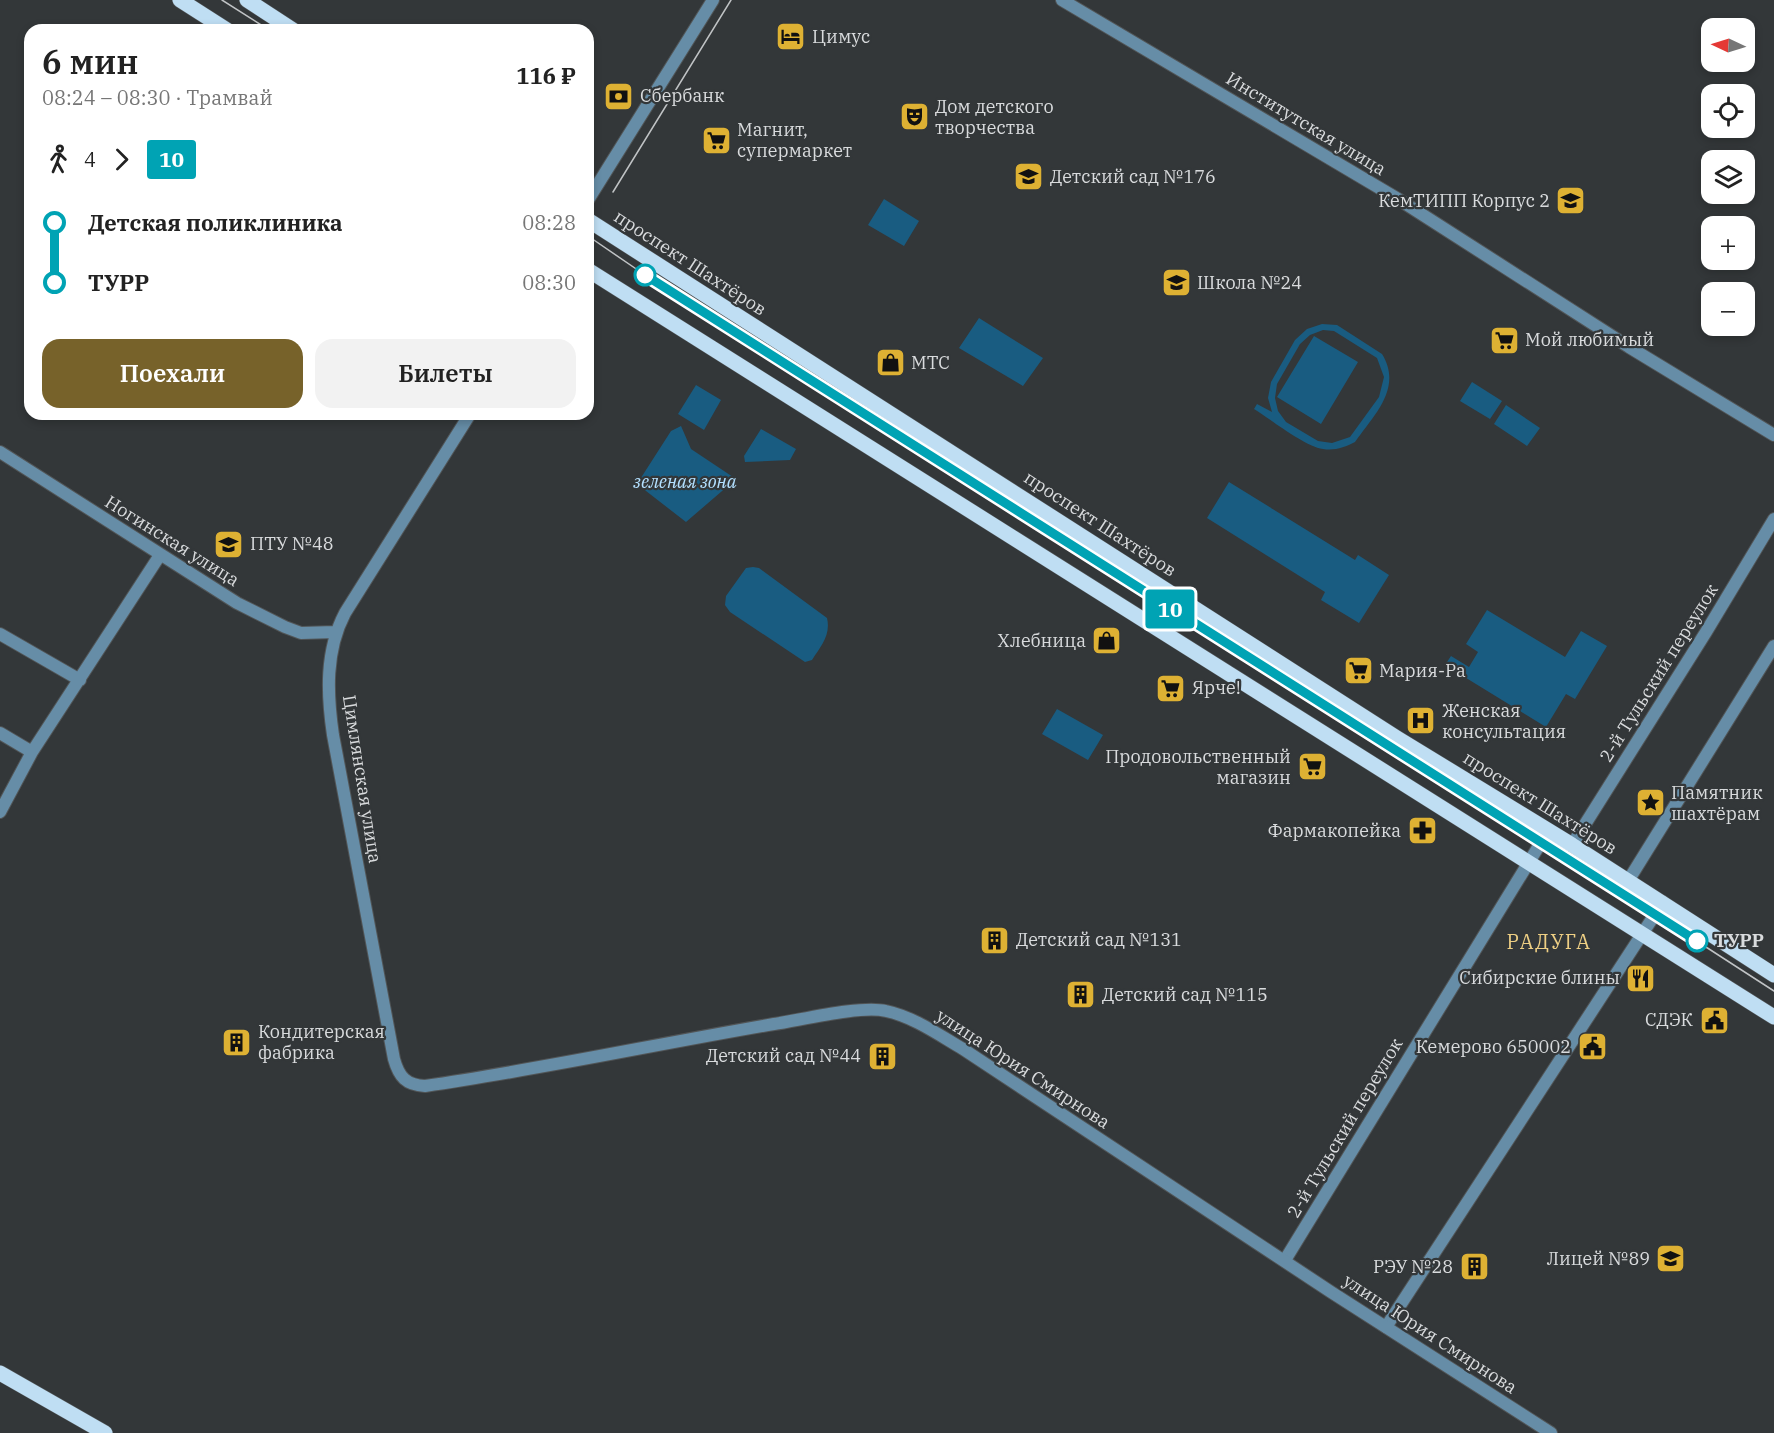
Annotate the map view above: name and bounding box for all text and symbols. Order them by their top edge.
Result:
north arrow [1701,18,1755,72]
map controls [1701,18,1755,336]
hotel icon: Цимус [775,21,807,53]
place label: Цимус [812,25,870,48]
text: 6 мин [42,40,139,83]
text: 116 ₽ [516,61,576,90]
street label: Институтская улица [1222,67,1391,181]
bank icon: Сбербанк [603,80,635,112]
text: 08:24 – 08:30 · Трамвай [42,84,273,111]
place label: Сбербанк [640,84,725,107]
button: locate [1701,84,1755,138]
place label: Дом детского творчества [935,95,1054,139]
theatre icon: Дом детского творчества [898,101,930,133]
place label: Магнит, супермаркет [737,118,852,162]
supermarket icon: Магнит, супермаркет [700,124,732,156]
icon: walk [42,143,75,176]
icon: forward [105,143,138,176]
text: 10 [159,145,184,173]
text: 4 [84,146,96,173]
button: layers [1701,150,1755,204]
school or university icon: Детский сад №176 [1013,161,1045,193]
place label: Детский сад №176 [1050,165,1216,188]
school or university icon: КемТИПП Корпус 2 [1555,185,1587,217]
place label: КемТИПП Корпус 2 [1378,189,1550,212]
street label: проспект Шахтёров [610,205,771,320]
text: Детская поликлиника [88,208,343,237]
text: 08:28 [522,209,576,236]
button: + [1701,216,1755,270]
unlabelled marker [634,264,656,286]
school or university icon: Школа №24 [1160,267,1192,299]
text: ТУРР [88,268,149,297]
text: 08:30 [522,269,576,296]
place label: Школа №24 [1197,271,1302,294]
button: − [1701,282,1755,336]
supermarket icon: Мой любимый [1488,324,1520,356]
place label: Мой любимый [1525,328,1654,351]
button: Поехали [42,339,303,408]
button: Билеты [315,339,576,408]
shop icon: МТС [874,347,906,379]
place label: МТС [911,351,950,374]
street label: проспект Шахтёров [1020,466,1181,581]
park label: зеленая зона [633,470,737,493]
street label: Ногинская улица [101,490,244,591]
school or university icon: ПТУ №48 [213,528,245,560]
place label: ПТУ №48 [250,532,334,555]
street label: 2-й Тульский переулок [1594,579,1723,766]
line badge: 10 [1143,590,1197,628]
text: 10 [1157,595,1183,623]
shop icon: Хлебница [1091,625,1123,657]
place label: Хлебница [998,629,1086,652]
supermarket icon: Мария-Ра [1342,655,1374,687]
place label: Мария-Ра [1379,659,1466,682]
supermarket icon: Ярче! [1155,672,1187,704]
place label: Ярче! [1192,676,1241,699]
street label: Цимлянская улица [338,693,387,865]
place label: Женская консультация [1442,699,1566,743]
hospital icon: Женская консультация [1405,705,1437,737]
place label: Продовольственный магазин [1105,745,1291,789]
street label: проспект Шахтёров [1459,746,1621,859]
supermarket icon: Продовольственный магазин [1296,751,1328,783]
place label: Памятник шахтёрам [1671,781,1763,825]
place icon: Памятник шахтёрам [1634,787,1666,819]
pharmacy icon: Фармакопейка [1406,815,1438,847]
place label: Фармакопейка [1268,819,1401,842]
building icon: Детский сад №131 [979,924,1011,956]
place label: Детский сад №131 [1016,928,1182,951]
district label: РАДУГА [1507,928,1591,955]
place label: ТУРР [1714,929,1764,952]
marker: ТУРР [1686,930,1708,952]
restaurant icon: Сибирские блины [1625,962,1657,994]
place label: Сибирские блины [1459,966,1620,989]
building icon: Детский сад №115 [1065,979,1097,1011]
place label: Детский сад №115 [1102,983,1268,1006]
street label: улица Юрия Смирнова [932,1004,1115,1134]
public building icon: СДЭК [1698,1004,1730,1036]
place label: СДЭК [1645,1008,1694,1031]
place label: Кондитерская фабрика [258,1020,385,1064]
building icon: Кондитерская фабрика [221,1026,253,1058]
public building icon: Кемерово 650002 [1576,1031,1608,1063]
street label: 2-й Тульский переулок [1282,1033,1408,1222]
place label: Кемерово 650002 [1416,1035,1571,1058]
building icon: Детский сад №44 [866,1040,898,1072]
place label: Детский сад №44 [706,1044,861,1067]
school or university icon: Лицей №89 [1655,1243,1687,1275]
place label: Лицей №89 [1547,1247,1650,1270]
building icon: РЭУ №28 [1458,1251,1490,1283]
place label: РЭУ №28 [1373,1255,1453,1278]
street label: улица Юрия Смирнова [1339,1269,1522,1399]

